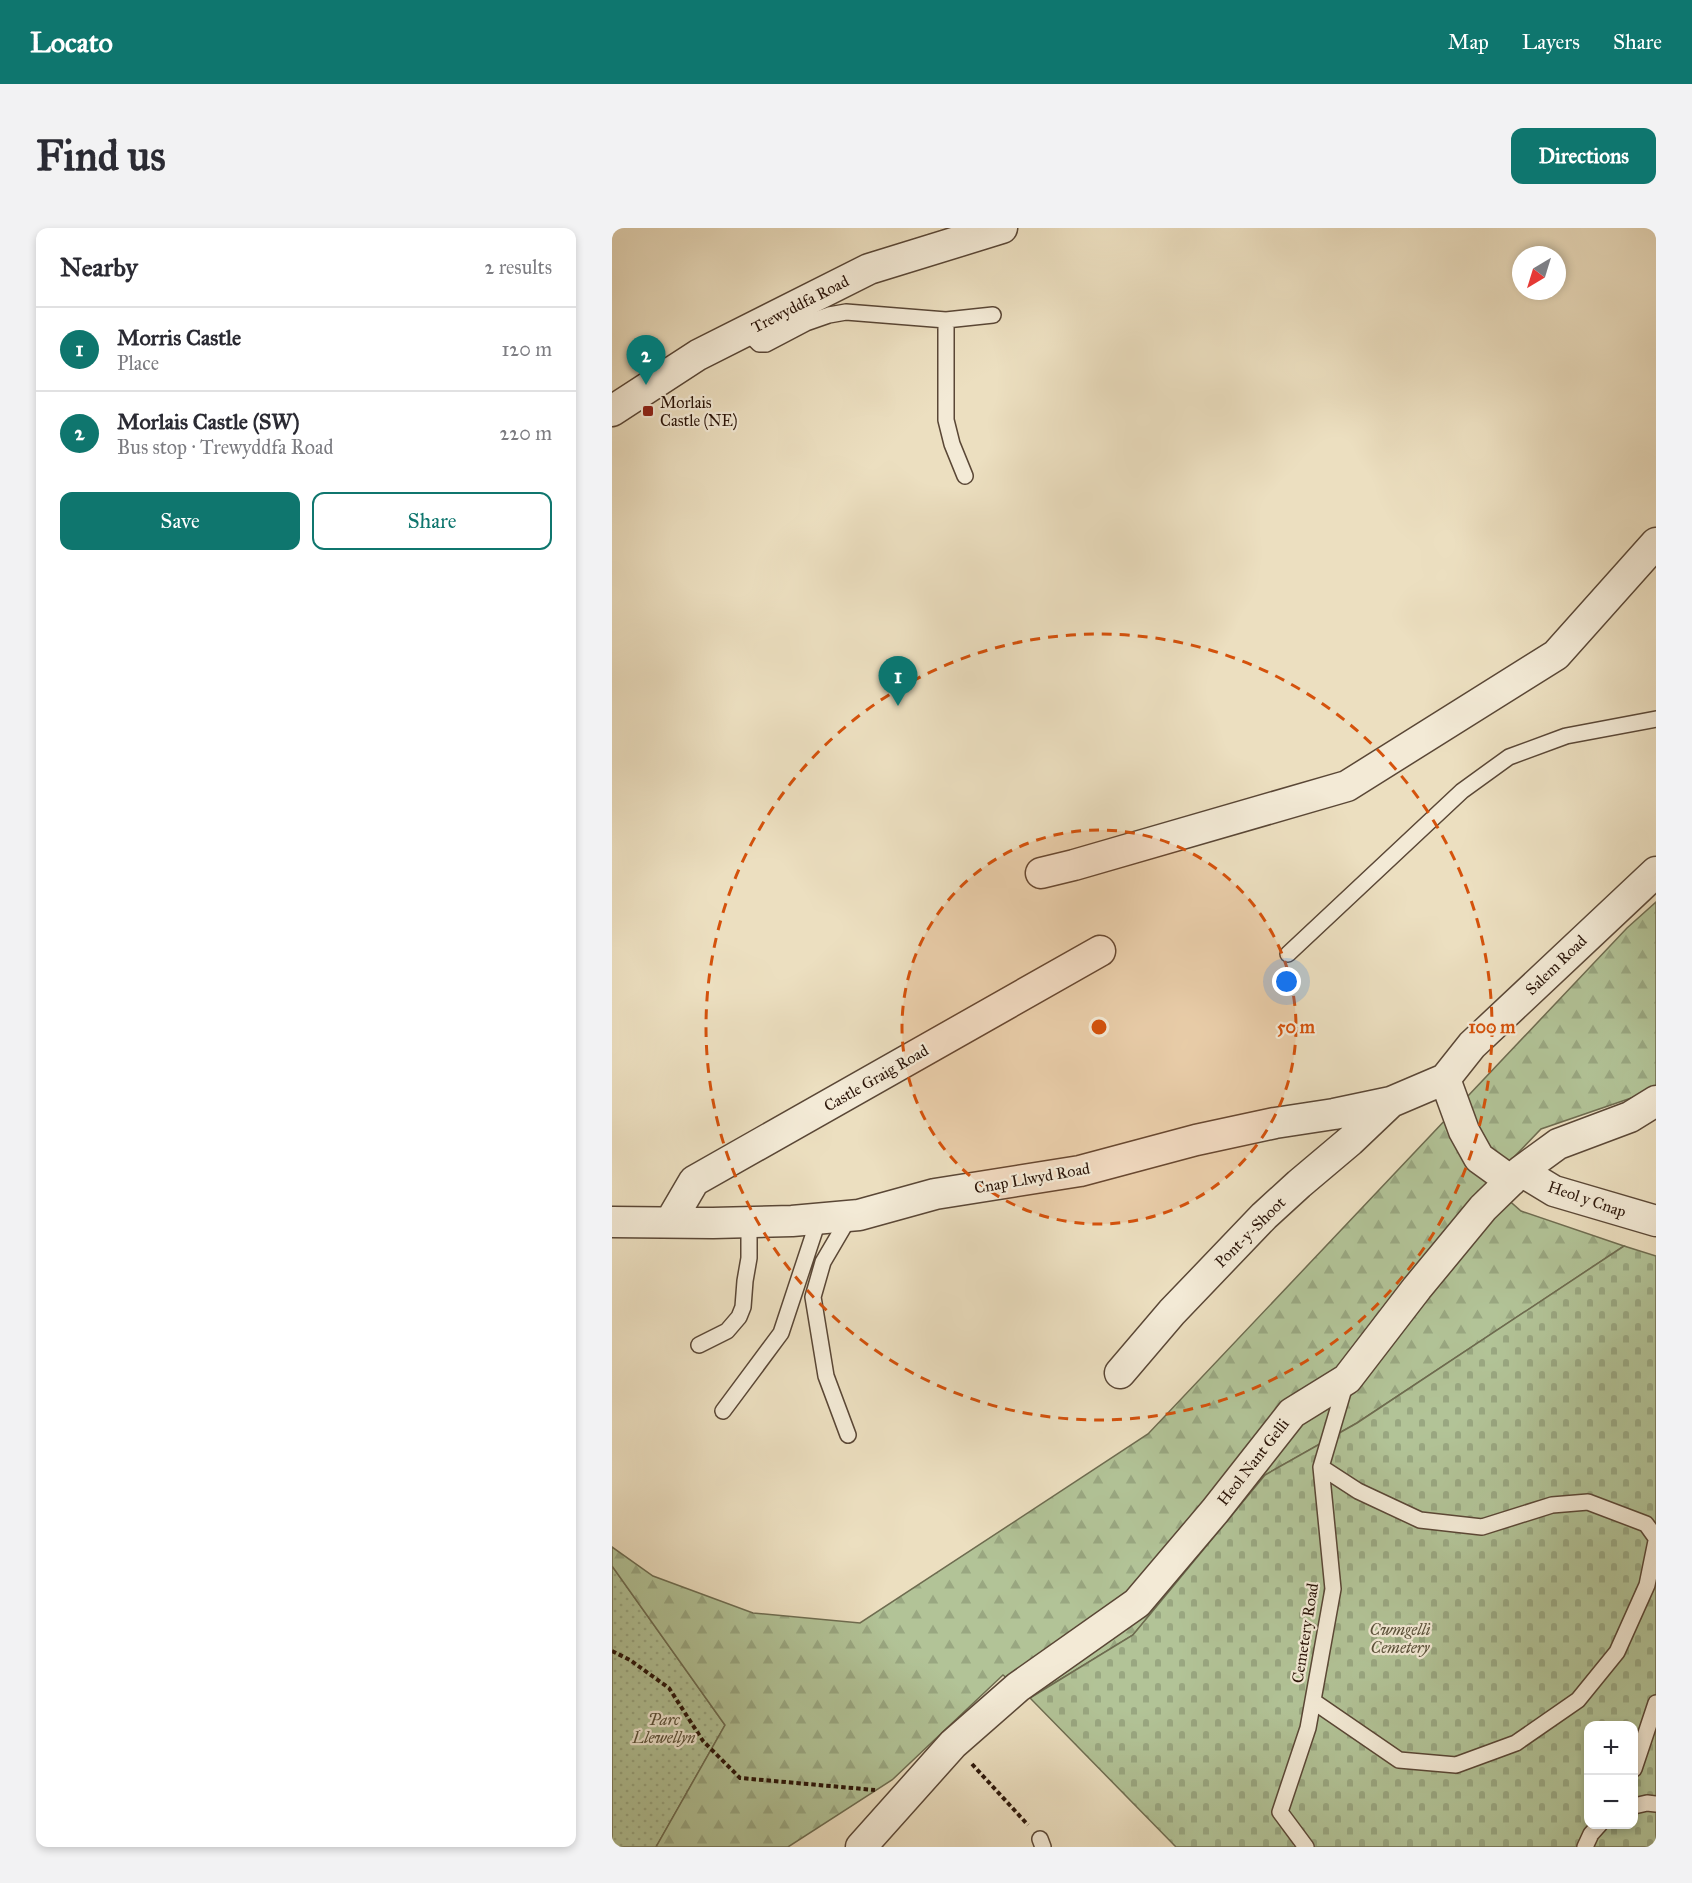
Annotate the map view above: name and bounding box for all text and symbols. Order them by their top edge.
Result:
text: Locato [30,25,113,60]
text: Map [1448,29,1489,55]
text: Layers [1522,29,1580,55]
text: Share [1613,29,1662,55]
button: Directions [1511,128,1656,184]
text: Find us [36,130,166,182]
north arrow [1512,246,1566,300]
text: Nearby [60,251,138,283]
text: 2 results [484,255,552,279]
street label: Trewyddfa Road [748,271,852,337]
text: Morris Castle [117,324,241,351]
pin: 2 [627,336,666,385]
text: 1 [76,337,83,361]
text: 120 m [501,337,552,361]
text: Place [117,351,159,375]
place label: Morlais Castle (NE) [660,393,738,431]
marker: Morlais Castle (NE) [641,404,655,418]
text: Morlais Castle (SW) [117,408,299,435]
text: 2 [75,421,84,445]
text: 220 m [500,421,552,445]
text: Bus stop · Trewyddfa Road [117,435,333,459]
button: Save [60,492,300,550]
button: Share [312,492,552,550]
pin: 1 [878,656,918,706]
street label: Salem Road [1521,931,1591,999]
your location [1272,967,1301,996]
text: 50 m [1277,1016,1316,1038]
text: 100 m [1469,1016,1516,1038]
centre of rings [1089,1017,1109,1037]
street label: Castle Graig Road [820,1040,932,1116]
street label: Cnap Llwyd Road [973,1158,1091,1198]
street label: Heol y Cnap [1545,1177,1629,1221]
street label: Pont-y-Shoot [1211,1193,1289,1271]
street label: Heol Nant Gelli [1213,1414,1293,1509]
street label: Cemetery Road [1288,1582,1322,1684]
park label: Cwmgelli Cemetery [1370,1620,1431,1657]
park label: Parc Llewellyn [632,1710,696,1747]
map controls [1584,1721,1638,1829]
button: + [1584,1721,1638,1775]
button: − [1584,1775,1638,1829]

